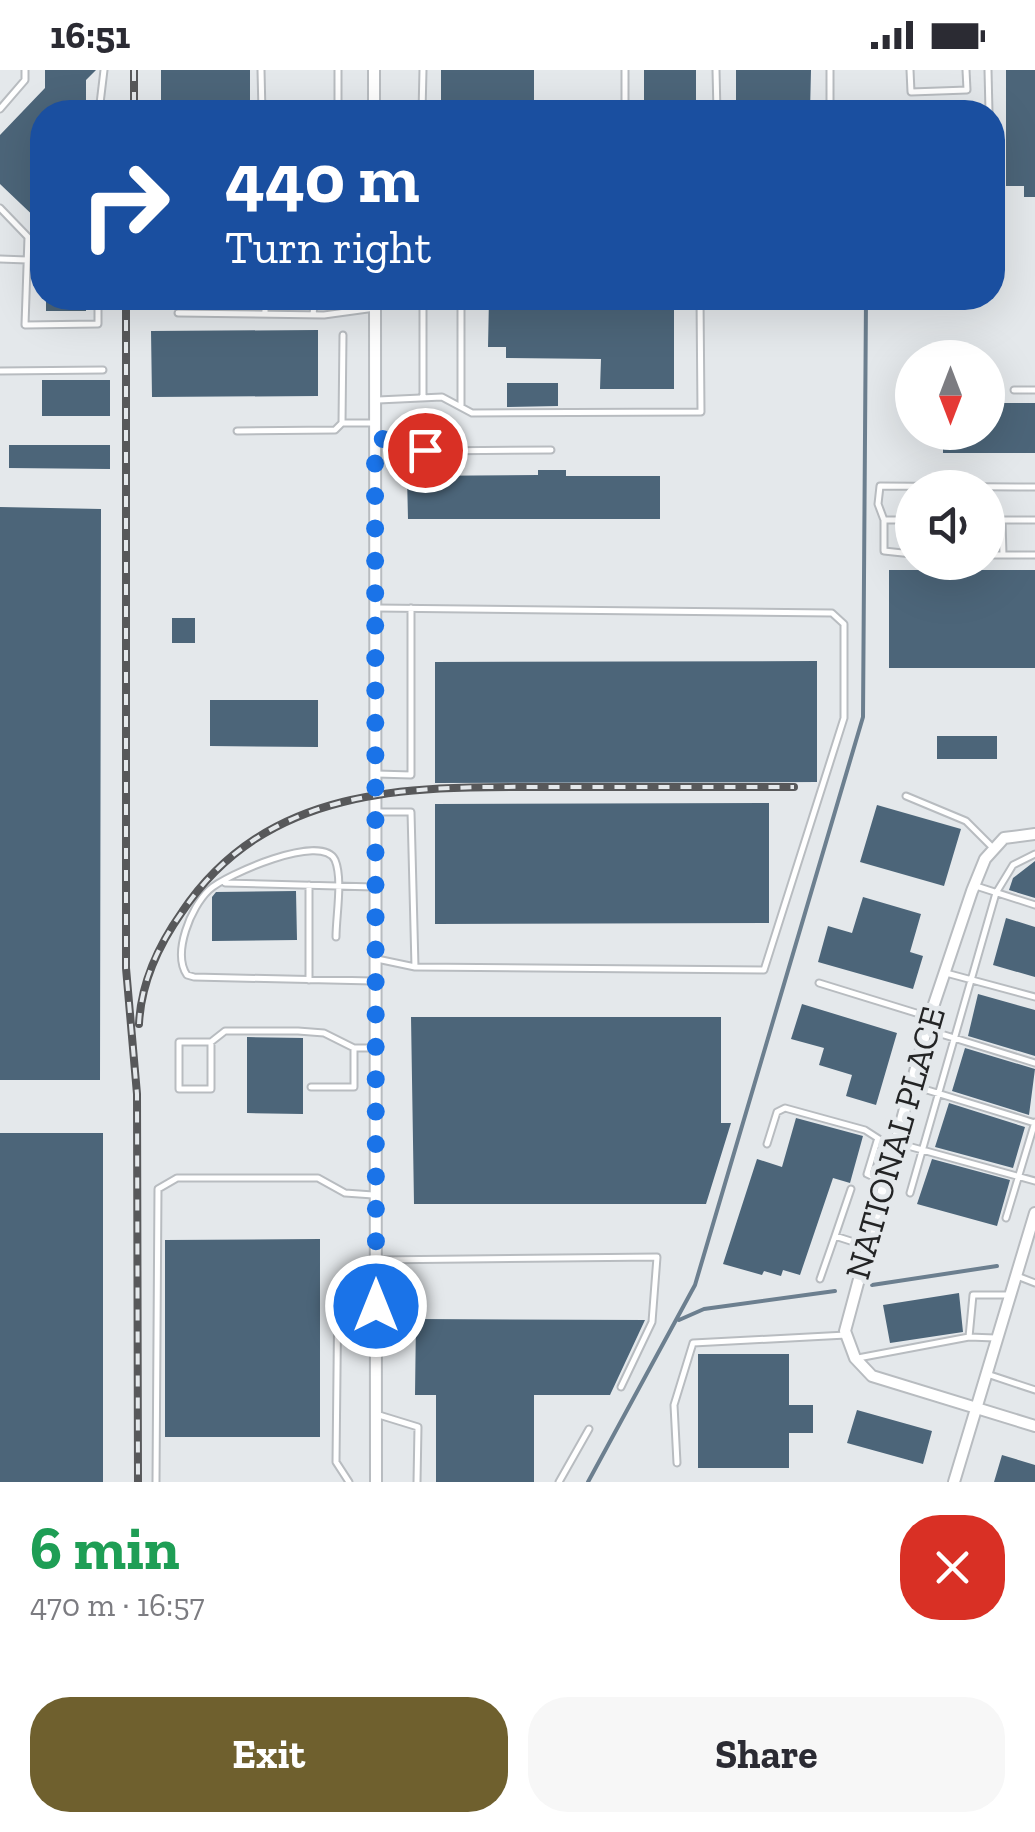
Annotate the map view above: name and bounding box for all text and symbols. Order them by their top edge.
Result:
text: 16:51 [50,12,130,58]
text: 440 m [225,136,420,220]
icon: right [60,140,190,270]
text: Turn right [225,221,431,275]
north arrow [895,340,1005,450]
map controls [895,340,1005,580]
pin [383,408,468,493]
icon: arrive [398,423,453,478]
button: sound [895,470,1005,580]
street label: NATIONAL PLACE [836,1002,954,1284]
position arrow [324,1254,428,1358]
text: 6 min [30,1512,179,1584]
button: close [900,1515,1005,1620]
text: 470 m · 16:57 [30,1586,205,1624]
button: Exit [30,1697,508,1812]
button: Share [528,1697,1005,1812]

